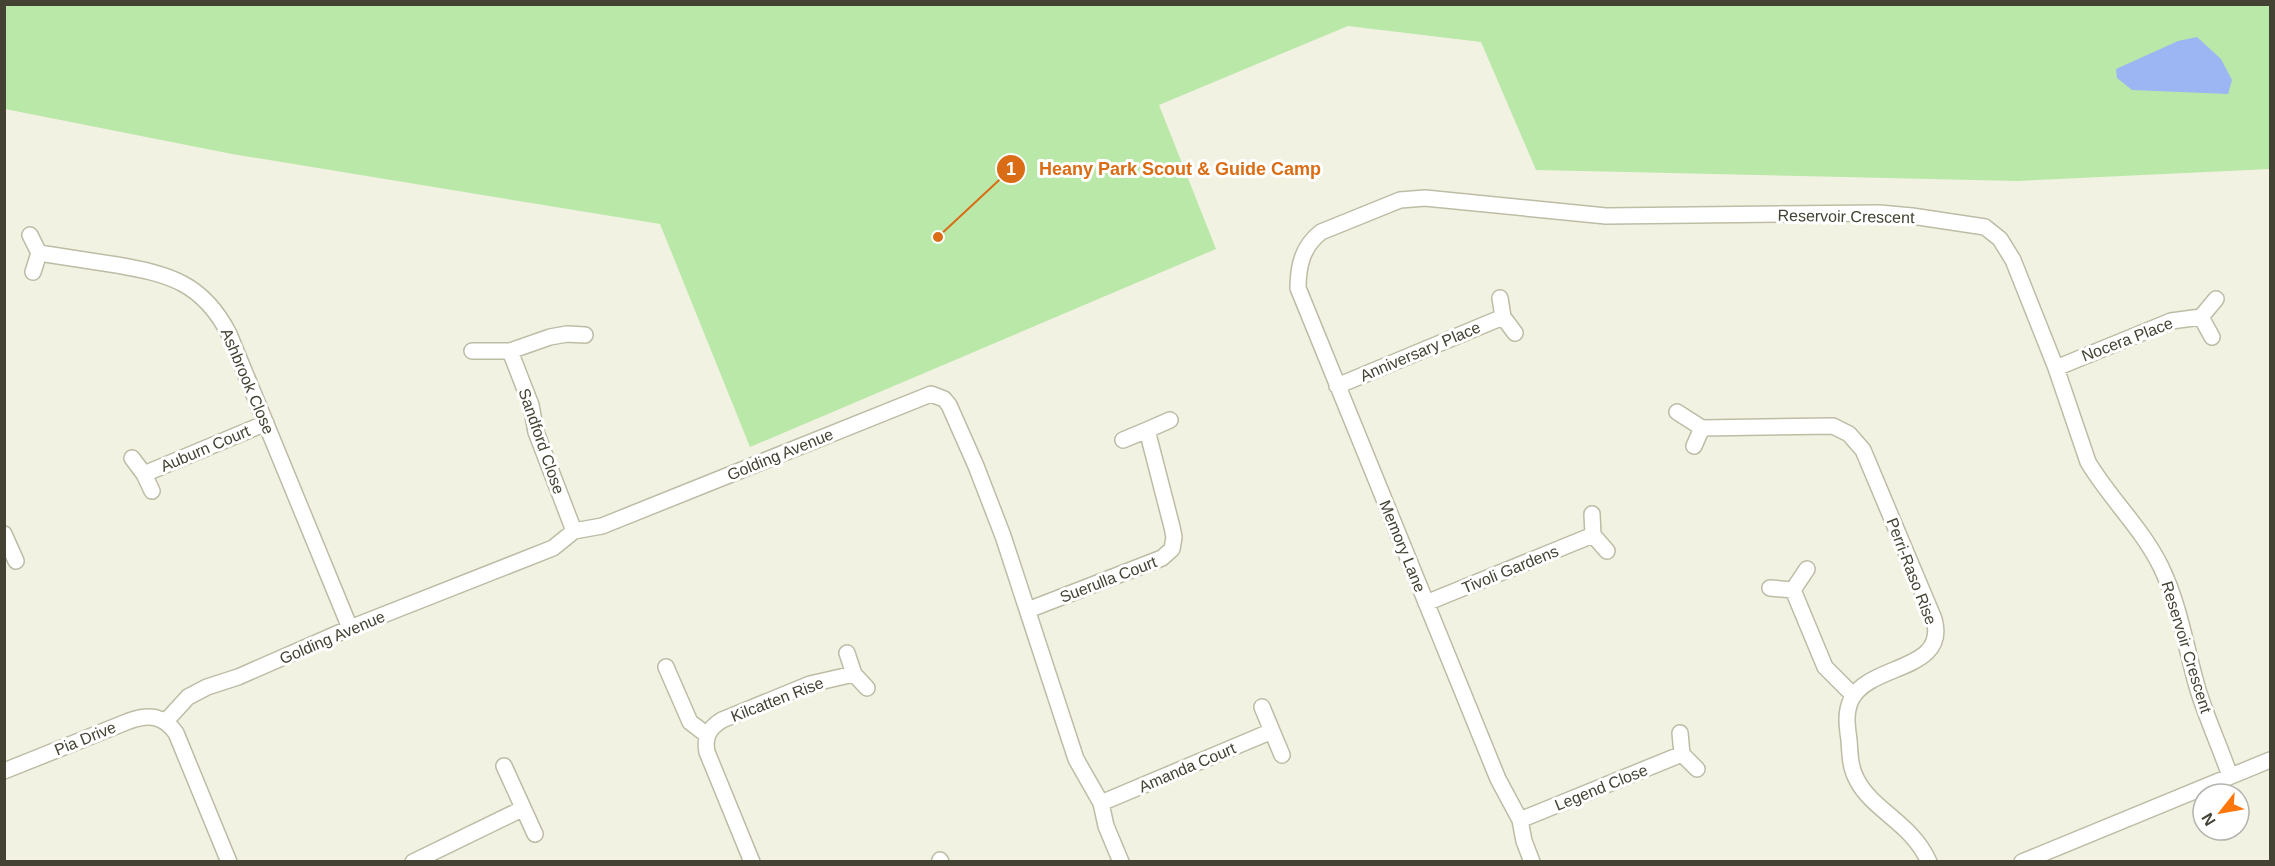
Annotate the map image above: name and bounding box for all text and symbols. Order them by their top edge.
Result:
callout: Heany Park Scout & Guide Camp [996,151,1333,187]
text: 1 [1006,159,1016,179]
text: Heany Park Scout & Guide Camp [1039,159,1321,179]
street label: Reservoir Crescent [1777,207,1915,226]
street label: Nocera Place [2079,314,2175,365]
street label: Anniversary Place [1358,318,1483,384]
street label: Ashbrook Close [218,326,277,437]
street label: Sandford Close [516,386,568,496]
street label: Auburn Court [158,422,253,475]
street label: Golding Avenue [725,425,836,483]
street label: Memory Lane [1376,498,1429,595]
street label: Perri-Raso Rise [1883,515,1940,627]
street label: Tivoli Gardens [1459,542,1561,597]
street label: Suerulla Court [1057,553,1159,606]
street label: Reservoir Crescent [2158,579,2215,716]
street label: Golding Avenue [277,608,387,667]
street label: Kilcatten Rise [728,674,826,725]
street label: Pia Drive [52,718,119,759]
street label: Amanda Court [1136,739,1239,795]
street label: Legend Close [1552,761,1650,814]
north arrow [2191,782,2251,842]
text: N [2198,810,2219,829]

